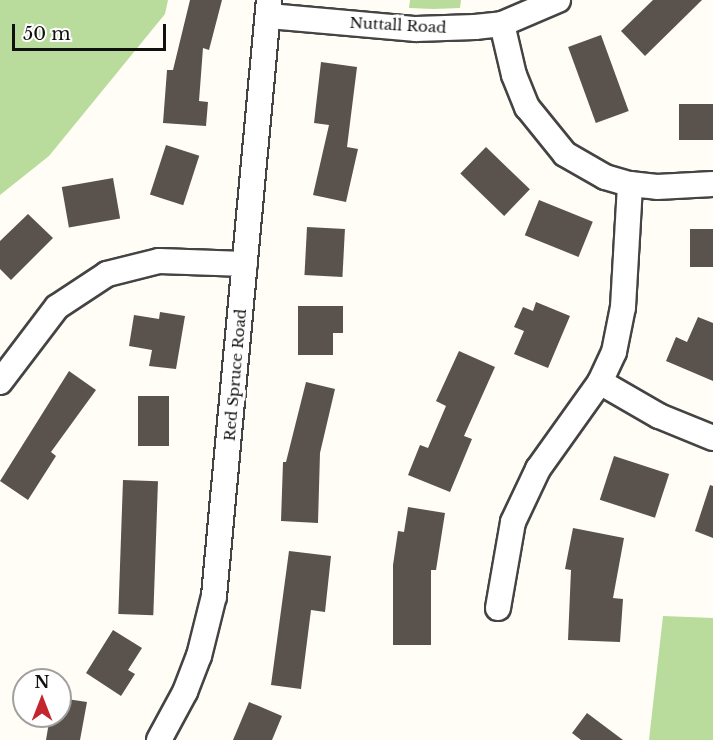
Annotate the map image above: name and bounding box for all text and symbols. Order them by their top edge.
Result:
scale bar [15,12,170,50]
street label: Nuttall Road [349,13,447,37]
text: 50 m [23,23,71,45]
street label: Red Spruce Road [220,308,250,442]
north arrow [12,668,72,728]
text: N [34,672,50,692]

